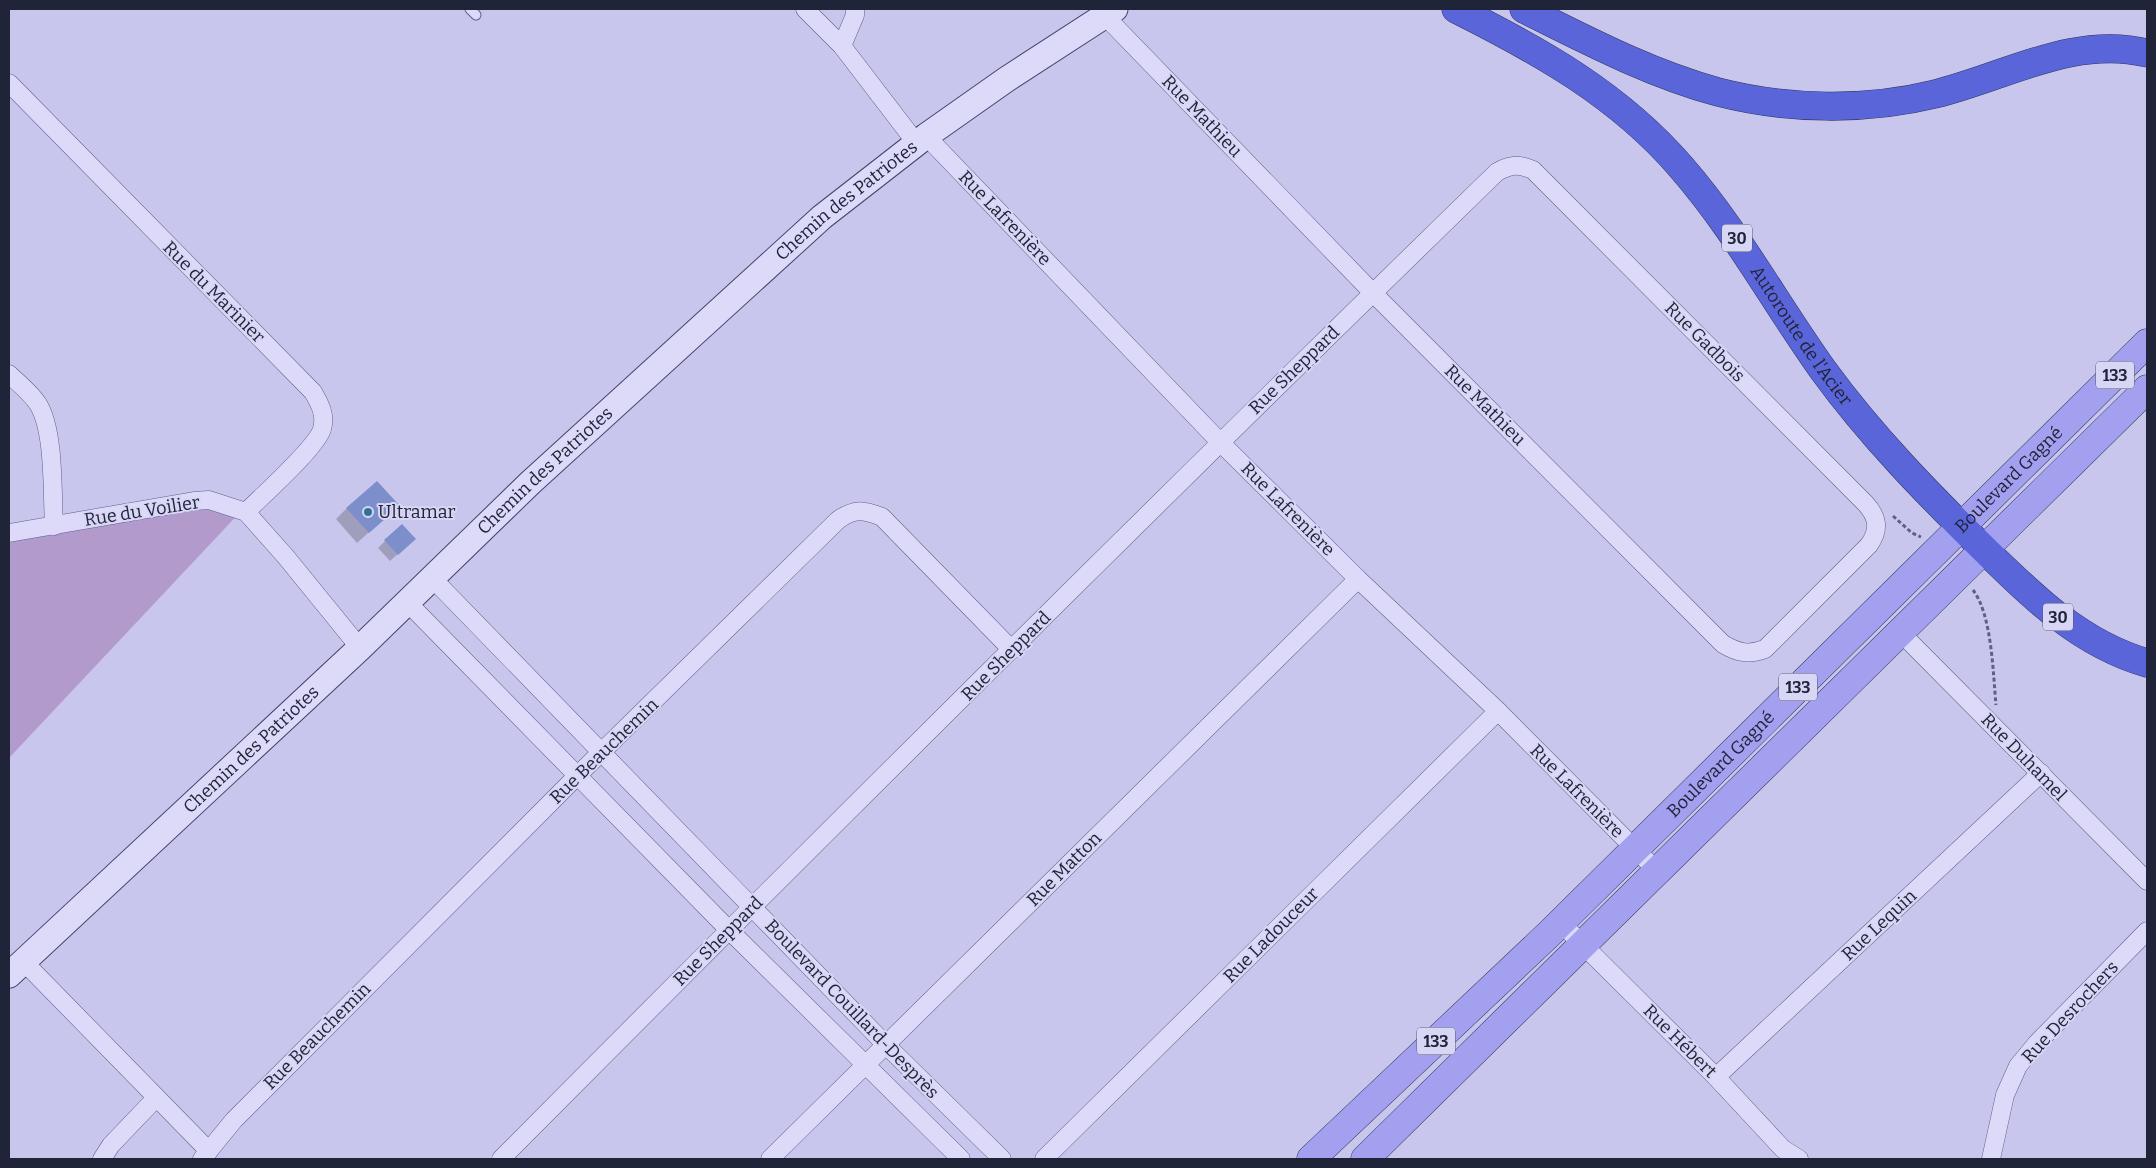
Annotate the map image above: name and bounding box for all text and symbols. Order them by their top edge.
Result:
street label: Rue Mathieu [1157,70,1247,162]
street label: Chemin des Patriotes [771,136,922,265]
street label: Rue Lafrenière [954,166,1056,270]
road number: 30 [1722,224,1752,252]
street label: Rue du Marinier [159,237,269,347]
street label: Autoroute de l'Acier [1746,261,1857,410]
street label: Rue Gadbois [1660,297,1750,387]
street label: Rue Sheppard [1244,321,1344,419]
street label: Rue Mathieu [1440,360,1530,450]
road number: 133 [2096,362,2134,388]
street label: Chemin des Patriotes [473,402,617,539]
street label: Boulevard Gagné [1950,422,2067,537]
street label: Rue Lafrenière [1237,458,1339,560]
street label: Rue du Voilier [83,491,201,531]
place label: Ultramar [378,501,455,523]
marker: Ultramar [362,506,374,518]
road number: 30 [2043,604,2073,630]
street label: Rue Sheppard [957,606,1056,705]
road number: 133 [1779,674,1817,700]
street label: Chemin des Patriotes [179,681,324,818]
street label: Rue Beauchemin [545,693,663,808]
street label: Boulevard Gagné [1662,706,1779,822]
street label: Rue Duhamel [1977,709,2071,805]
street label: Rue Lafrenière [1526,740,1628,842]
street label: Rue Matton [1022,827,1106,911]
street label: Rue Ladouceur [1219,883,1323,987]
street label: Rue Lequin [1837,884,1921,965]
street label: Rue Sheppard [669,891,768,990]
street label: Boulevard Couillard-Desprès [760,915,944,1103]
street label: Rue Desrochers [2017,956,2123,1068]
street label: Rue Beauchemin [259,977,376,1094]
street label: Rue Hébert [1639,1000,1722,1083]
road number: 133 [1417,1028,1455,1054]

